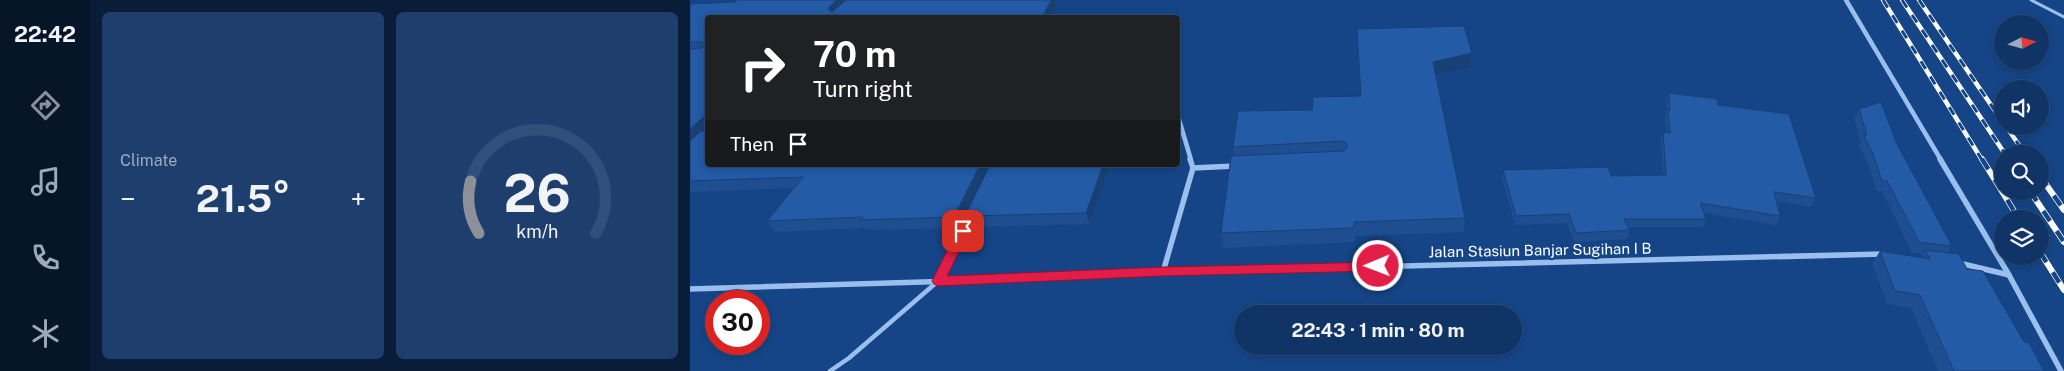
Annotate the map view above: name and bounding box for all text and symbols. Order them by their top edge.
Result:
north arrow [1994,15,2049,70]
map controls [1994,15,2049,265]
text: 22:42 [14,21,76,47]
text: 70 m [813,34,896,75]
icon: right [730,35,795,100]
text: Turn right [813,76,913,102]
button: sound [1994,80,2049,135]
icon: directions [28,88,63,123]
icon: arrive [784,130,812,158]
text: Then [730,133,774,155]
button: search [1994,145,2049,200]
text: Climate [120,151,177,170]
text: 26 [503,163,571,224]
icon: music [28,164,63,199]
text: 21.5° [196,176,290,221]
text: − [120,182,136,215]
text: + [350,182,366,215]
pin [942,210,984,252]
button: layers [1994,210,2049,265]
icon: arrive [949,217,977,245]
text: km/h [516,221,558,242]
position arrow [1351,239,1403,291]
icon: phone [28,240,63,275]
street label: Jalan Stasiun Banjar Sugihan I B [1428,240,1652,260]
speed limit sign: 30 [705,290,770,355]
icon: climate [28,316,63,351]
text: 22:43 · 1 min · 80 m [1291,319,1465,341]

